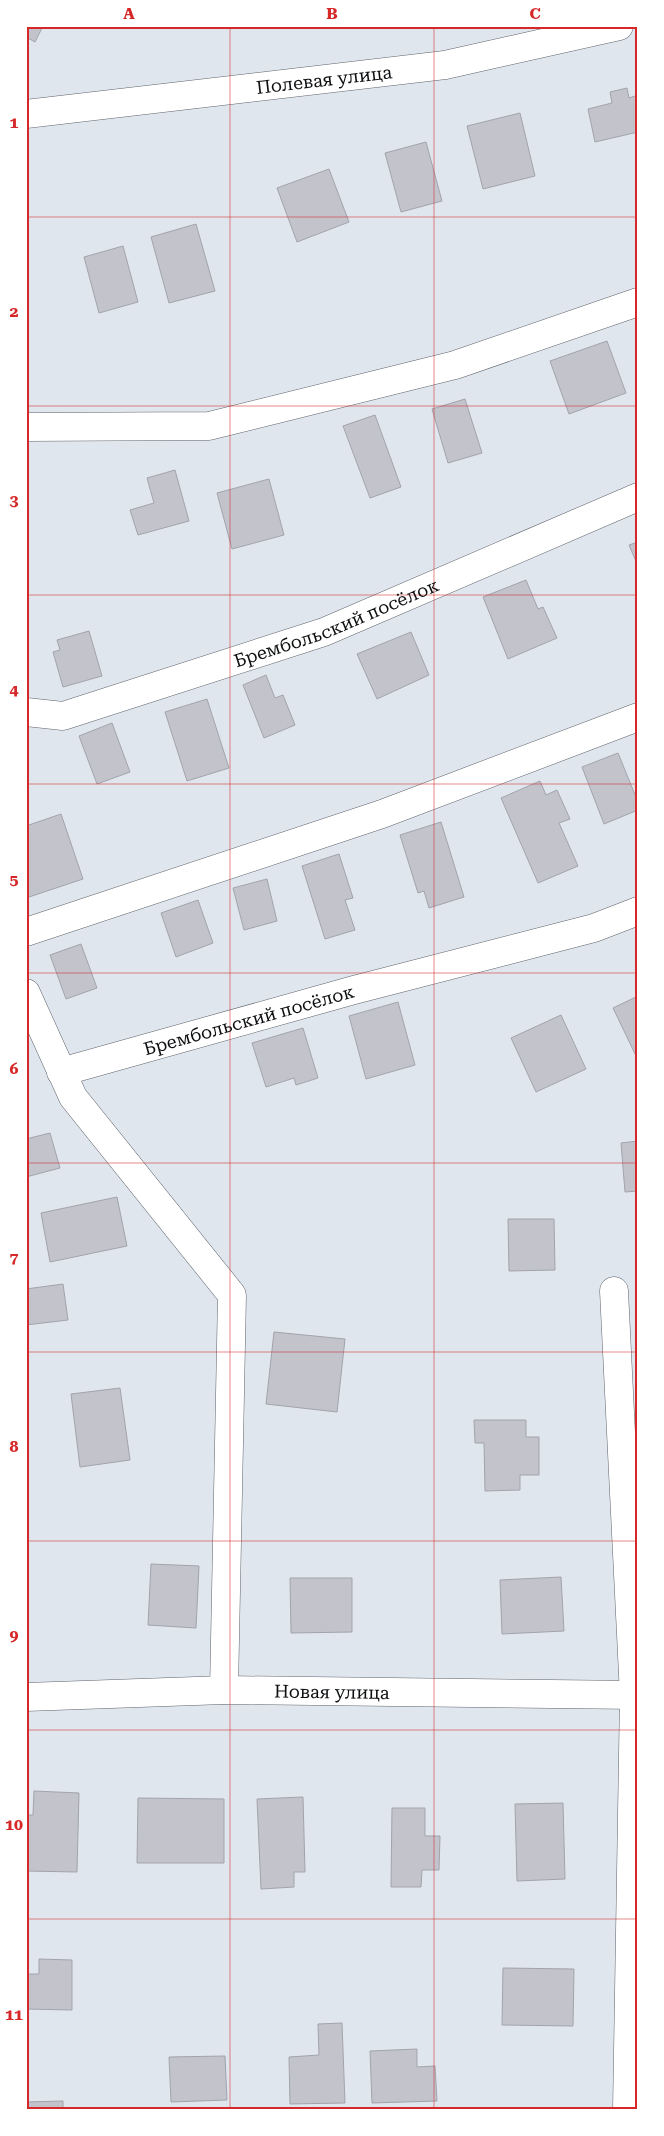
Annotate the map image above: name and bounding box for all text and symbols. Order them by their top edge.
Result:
text: A [123,4,135,23]
text: B [326,4,338,23]
text: C [529,4,541,23]
street label: Полевая улица [255,61,393,98]
text: 1 [10,113,19,132]
text: 2 [10,302,19,321]
text: 3 [10,491,19,510]
street label: Брембольский посёлок [231,574,442,671]
text: 4 [10,680,19,699]
text: 5 [10,870,19,889]
street label: Брембольский посёлок [141,980,356,1059]
text: 6 [10,1059,19,1078]
text: 7 [10,1248,19,1267]
text: 8 [10,1437,19,1456]
text: 9 [10,1626,19,1645]
street label: Новая улица [274,1680,390,1703]
text: 10 [5,1815,23,1834]
text: 11 [5,2005,23,2024]

